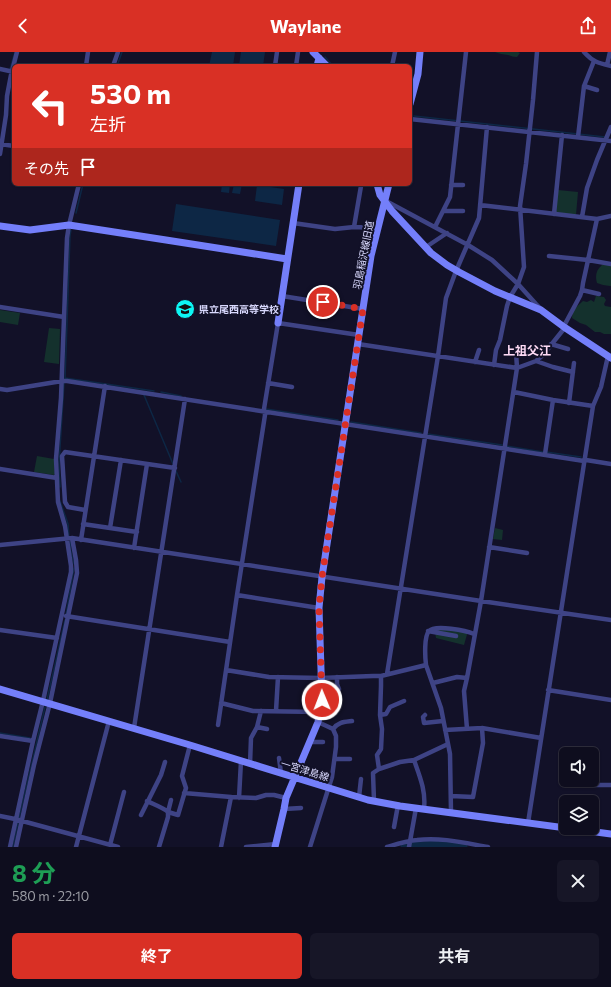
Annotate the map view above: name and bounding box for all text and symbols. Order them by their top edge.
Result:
icon: back [12,15,34,37]
text: Waylane [270,15,341,37]
icon: share [577,15,599,37]
text: 530 m [90,76,171,110]
icon: left [24,80,76,132]
text: 左折 [90,113,126,135]
icon: arrive [77,156,99,178]
text: その先 [24,159,69,177]
street label: 羽島稲沢線旧道 [350,219,376,291]
pin [306,285,340,319]
icon: arrive [312,291,334,313]
school or university icon: 県立尾西高等学校 [174,298,196,320]
place label: 県立尾西高等学校 [199,303,279,315]
district label: 上祖父江 [503,343,551,357]
position arrow [301,679,343,721]
map controls [559,747,599,835]
button: sound [559,747,599,787]
street label: 一宮津島線 [279,757,331,783]
button: layers [559,795,599,835]
text: 8 分 [12,858,55,887]
button: close [557,860,599,902]
text: 580 m · 22:10 [12,888,89,904]
button: 終了 [12,933,302,979]
button: 共有 [310,933,599,979]

